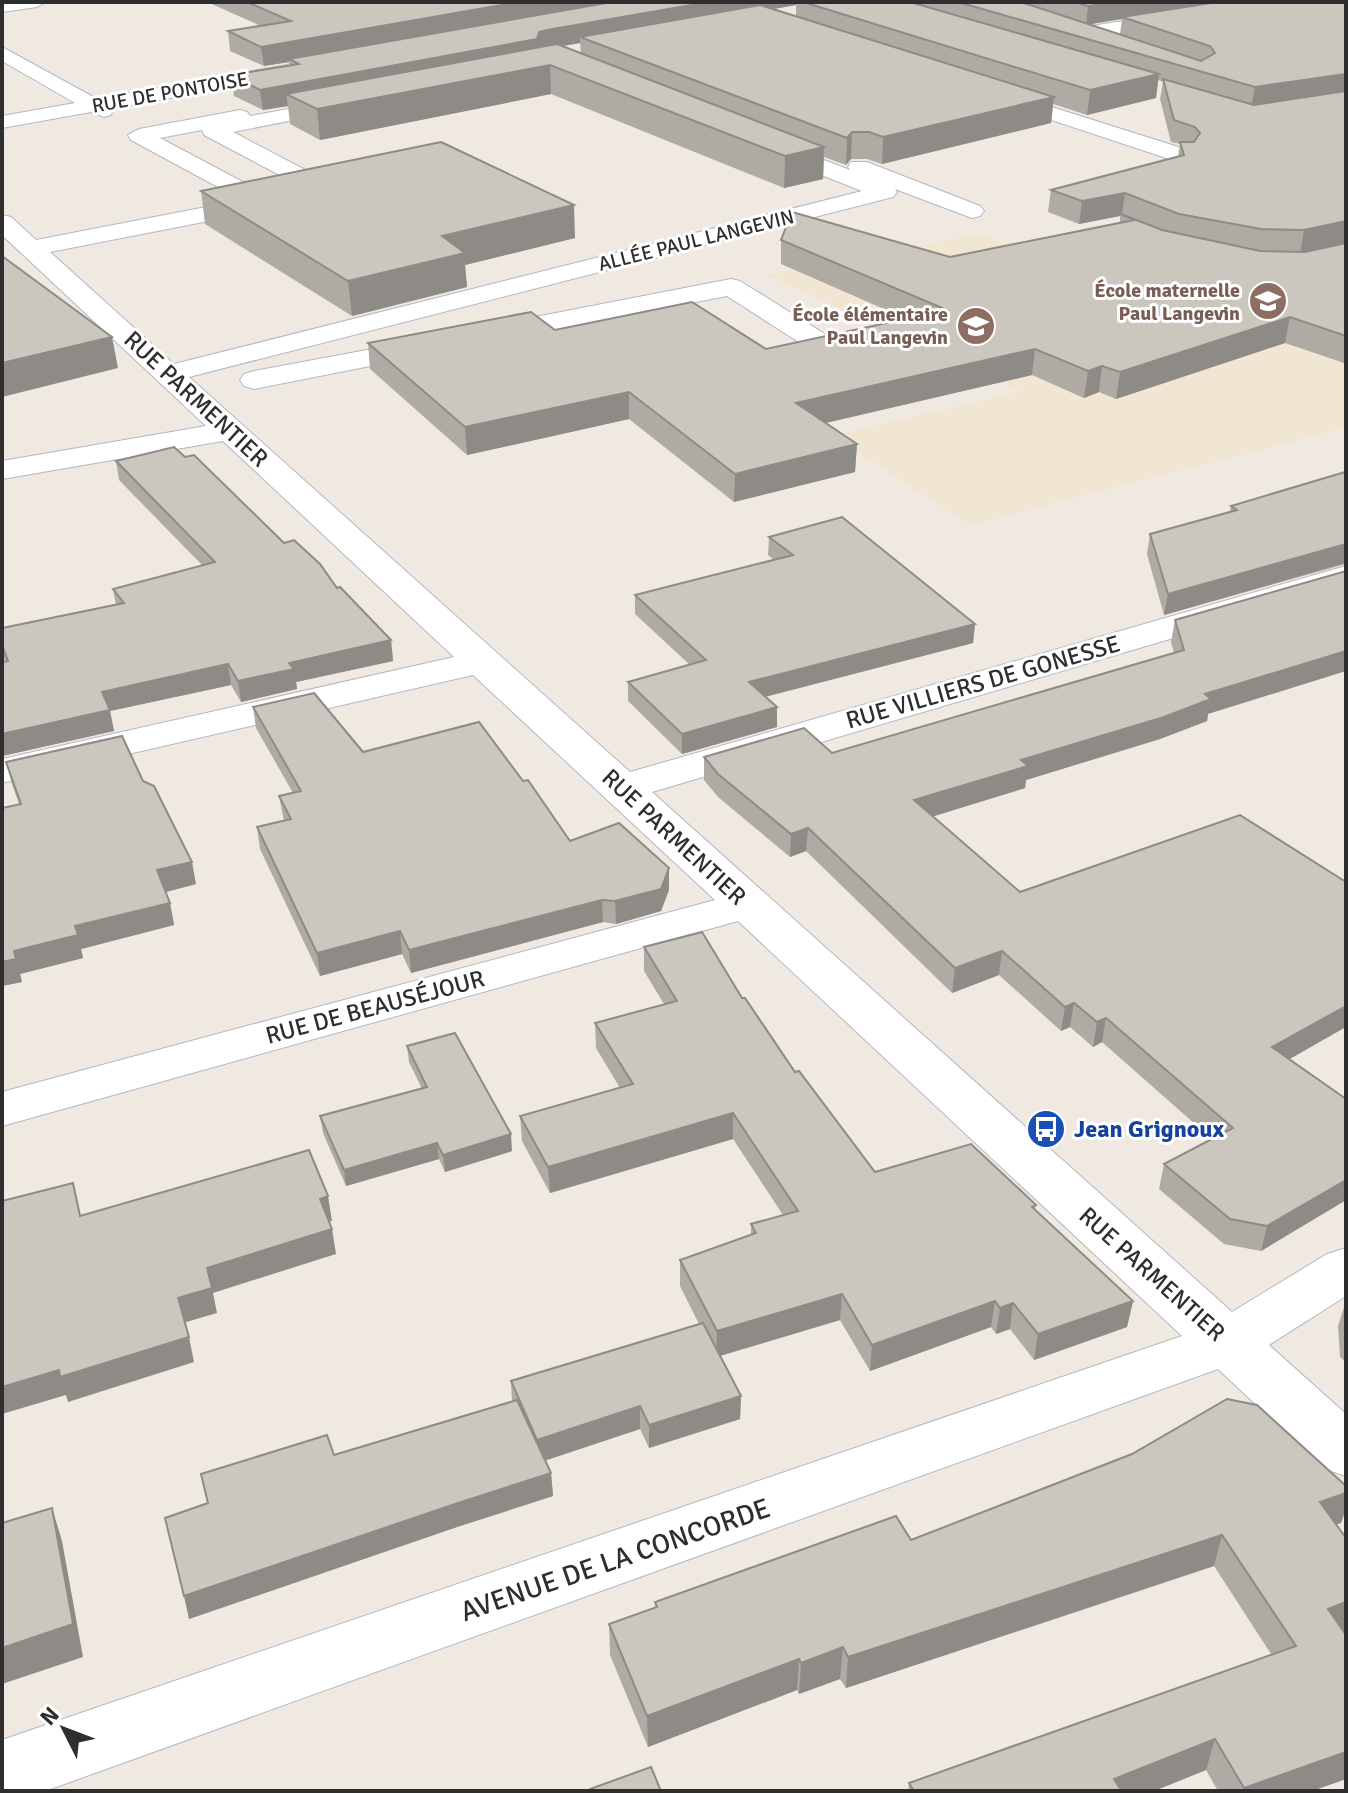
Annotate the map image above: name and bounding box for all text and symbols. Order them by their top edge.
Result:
street label: RUE DE PONTOISE [90,66,250,119]
street label: ALLÉE PAUL LANGEVIN [596,204,797,277]
place label: École maternelle Paul Langevin [1094,278,1240,326]
school or university icon: École maternelle Paul Langevin [1247,280,1289,322]
place label: École élémentaire Paul Langevin [792,302,948,350]
school or university icon: École élémentaire Paul Langevin [955,305,997,347]
street label: RUE PARMENTIER [118,324,274,474]
street label: RUE VILLIERS DE GONESSE [842,628,1124,736]
street label: RUE PARMENTIER [596,762,752,912]
street label: RUE DE BEAUSÉJOUR [262,963,488,1051]
bus stop icon: Jean Grignoux [1025,1108,1067,1150]
place label: Jean Grignoux [1074,1114,1224,1144]
street label: RUE PARMENTIER [1073,1201,1231,1347]
street label: AVENUE DE LA CONCORDE [456,1491,775,1629]
north arrow [24,1689,104,1769]
text: N [34,1701,65,1731]

